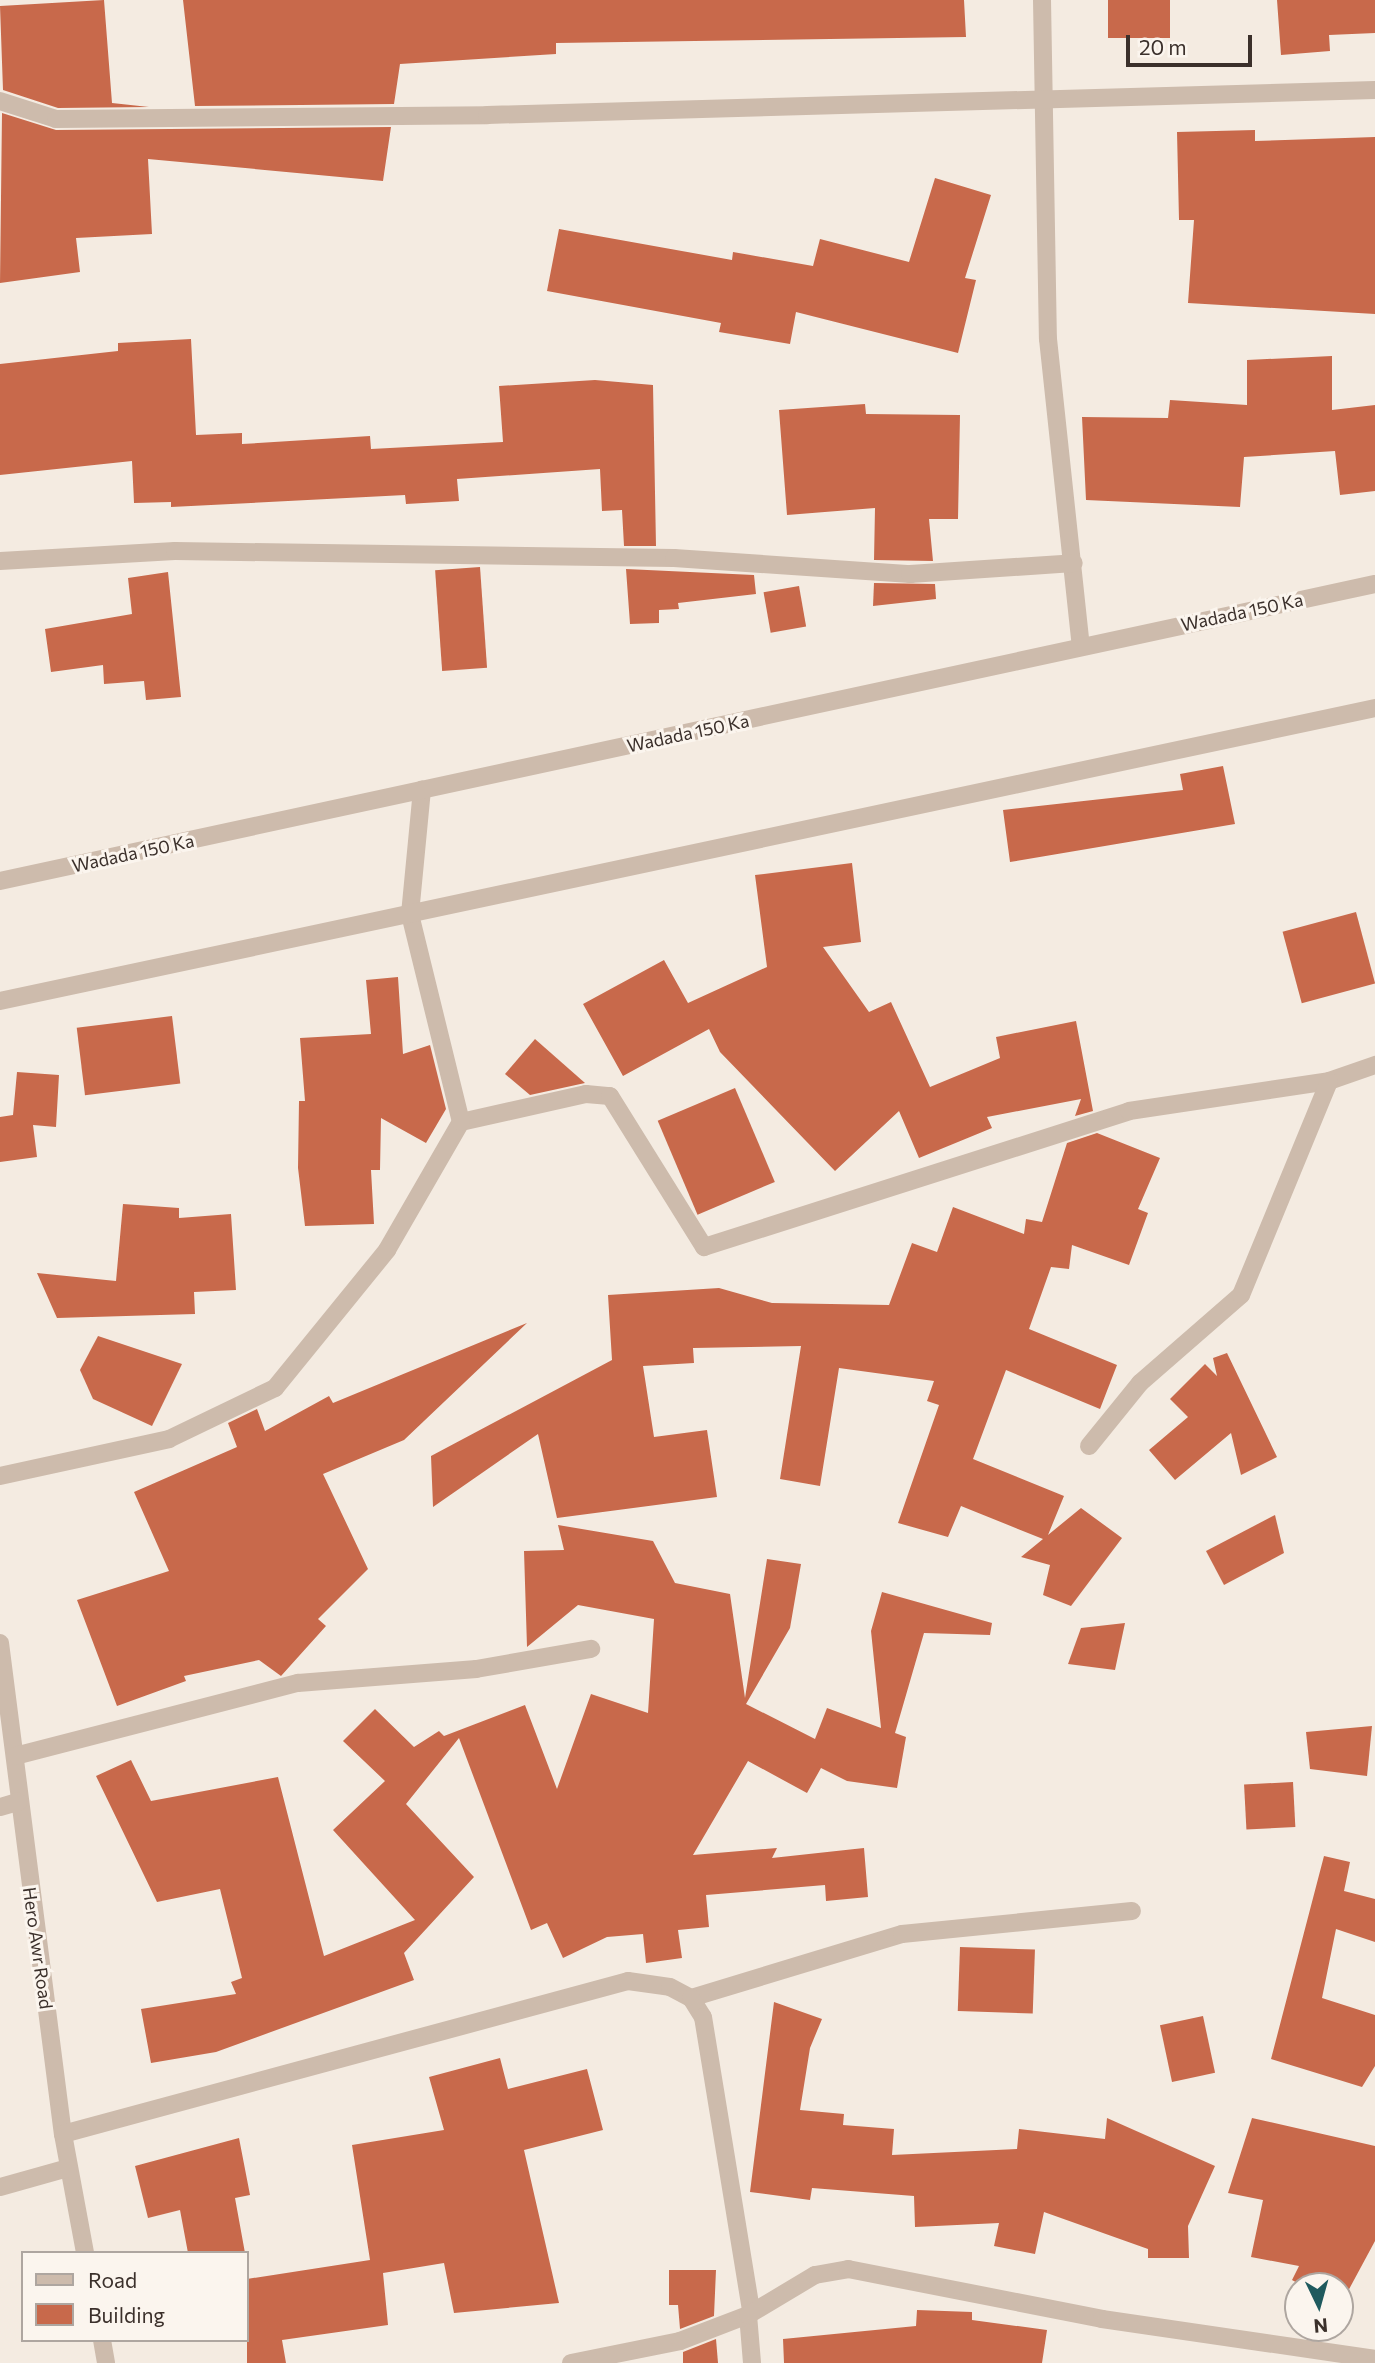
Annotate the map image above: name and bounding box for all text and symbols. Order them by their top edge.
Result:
scale bar [1130,21,1256,65]
text: 20 m [1139,34,1187,59]
street label: Wadada 150 Ka [1179,588,1305,636]
street label: Wadada 150 Ka [625,709,751,757]
street label: Wadada 150 Ka [70,829,196,877]
street label: Hero Awr Road [19,1886,57,2010]
legend [21,2251,248,2342]
text: Road [88,2267,137,2292]
north arrow [1284,2272,1354,2342]
text: Building [88,2302,165,2327]
text: N [1313,2314,1329,2339]

